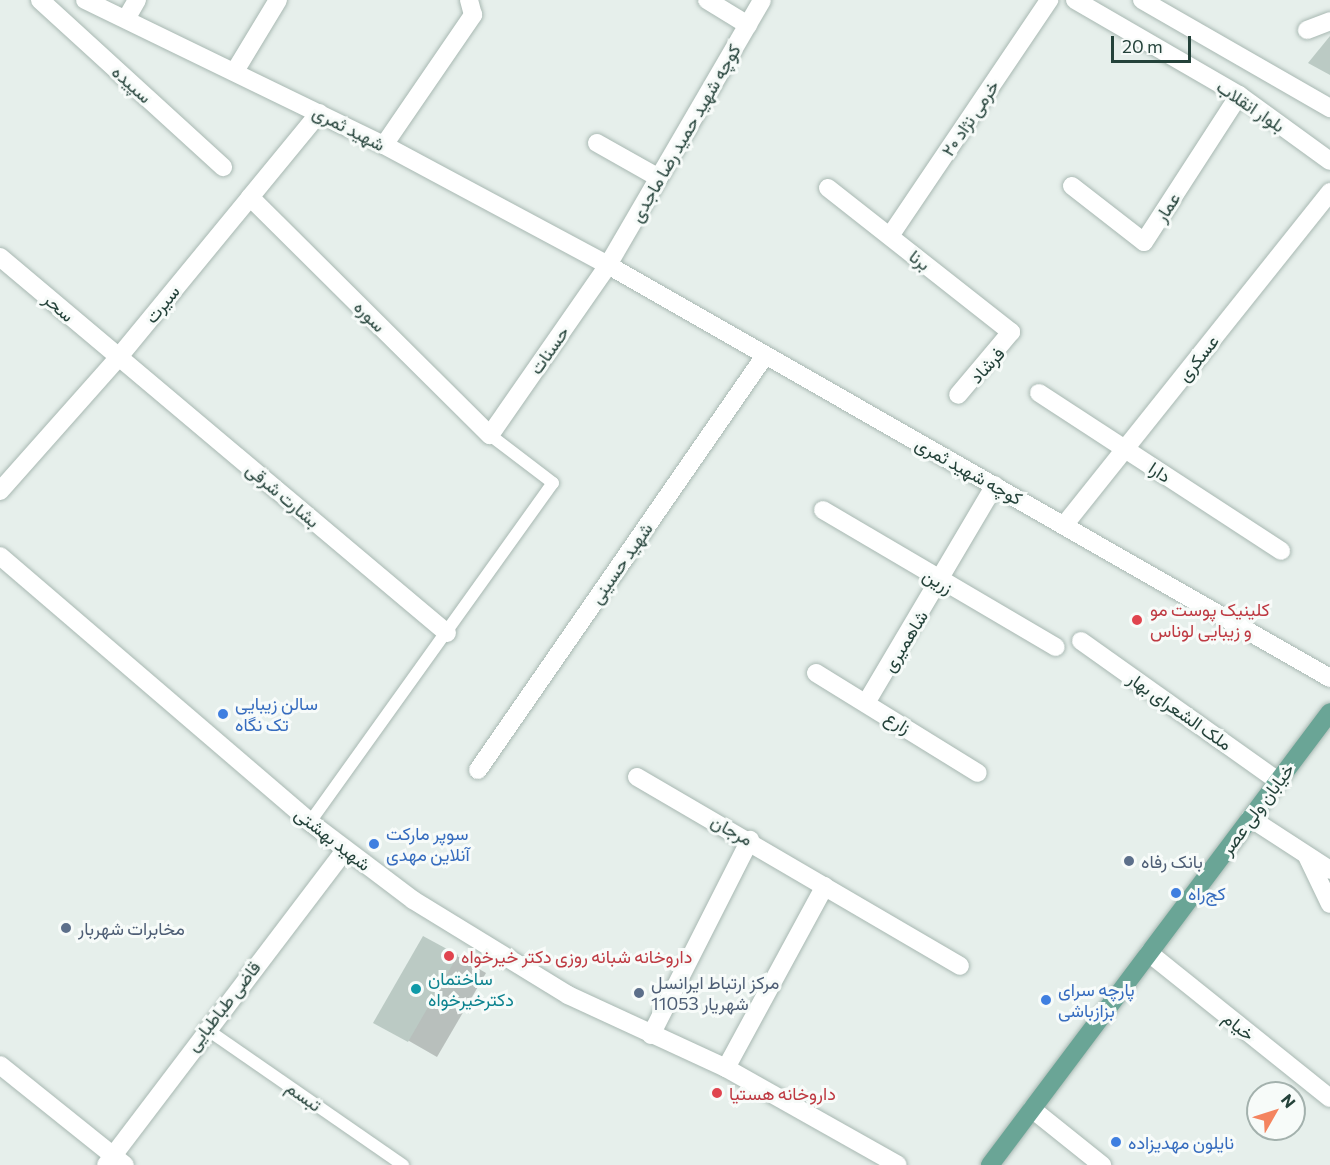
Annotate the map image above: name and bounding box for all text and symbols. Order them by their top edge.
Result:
scale bar [1114,24,1194,62]
text: 20 m [1122,35,1163,57]
street label: کوچه شهید حمید رضا ماجدی [625,40,745,226]
street label: سپیده [108,61,156,107]
street label: بلوار انقلاب [1213,75,1289,137]
street label: خرمی نژاد ۲۰ [937,76,1003,160]
street label: شهید ثمری [309,101,389,155]
street label: عمار [1150,188,1184,226]
street label: برنا [905,245,935,275]
street label: سیرت [140,281,184,327]
street label: سحر [39,288,79,326]
street label: سوره [350,296,390,336]
street label: حسنات [525,322,573,378]
street label: عسکری [1173,330,1223,386]
street label: فرشاد [965,343,1009,387]
street label: کوچه شهید ثمری [912,433,1026,509]
street label: دارا [1145,457,1175,487]
street label: بشارت شرقی [242,458,324,532]
street label: شهید حسینی [585,518,657,608]
street label: زرین [919,564,957,598]
place label: کلینیک پوست مو و زیبایی لوناس [1150,599,1270,642]
street label: شاهمیری [878,606,932,676]
marker: کلینیک پوست مو و زیبایی لوناس [1128,611,1146,629]
street label: ملک الشعرای بهار [1124,667,1236,755]
place label: سالن زیبایی تک نگاه [235,693,318,736]
street label: زارع [881,706,915,738]
marker: سالن زیبایی تک نگاه [216,707,230,721]
street label: خیابان ولی عصر [1216,759,1298,859]
street label: شهید بهشتی [291,803,375,875]
street label: مرجان [707,810,757,850]
place label: سوپر مارکت آنلاین مهدی [386,823,470,866]
marker: سوپر مارکت آنلاین مهدی [367,837,381,851]
place label: بانک رفاه [1141,850,1203,872]
marker: بانک رفاه [1122,854,1136,868]
place label: کج‌راه [1188,882,1226,904]
marker: کج‌راه [1169,886,1183,900]
place label: مخابرات شهربار [78,917,185,939]
marker: مخابرات شهربار [59,921,73,935]
place label: داروخانه شبانه روزی دکتر خیرخواه [461,945,692,967]
marker: داروخانه شبانه روزی دکتر خیرخواه [442,949,456,963]
street label: قاضی طباطبایی [181,957,265,1055]
place label: ساختمان دکترخیرخواه [428,968,514,1010]
place label: مرکز ارتباط ایرانسل 11053 شهریار [651,972,779,1014]
place label: پارچه سرای بزازباشی [1058,979,1135,1022]
marker: ساختمان دکترخیرخواه [409,982,423,996]
marker: مرکز ارتباط ایرانسل 11053 شهریار [632,986,646,1000]
marker: پارچه سرای بزازباشی [1039,993,1053,1007]
street label: خیام [1219,1007,1259,1045]
street label: تبسم [282,1076,326,1116]
north arrow [1246,1081,1306,1141]
place label: داروخانه هستیا [729,1082,836,1104]
marker: داروخانه هستیا [710,1086,724,1100]
text: N [1278,1090,1300,1111]
place label: نایلون مهدیزاده [1128,1131,1234,1153]
marker: نایلون مهدیزاده [1109,1135,1123,1149]

